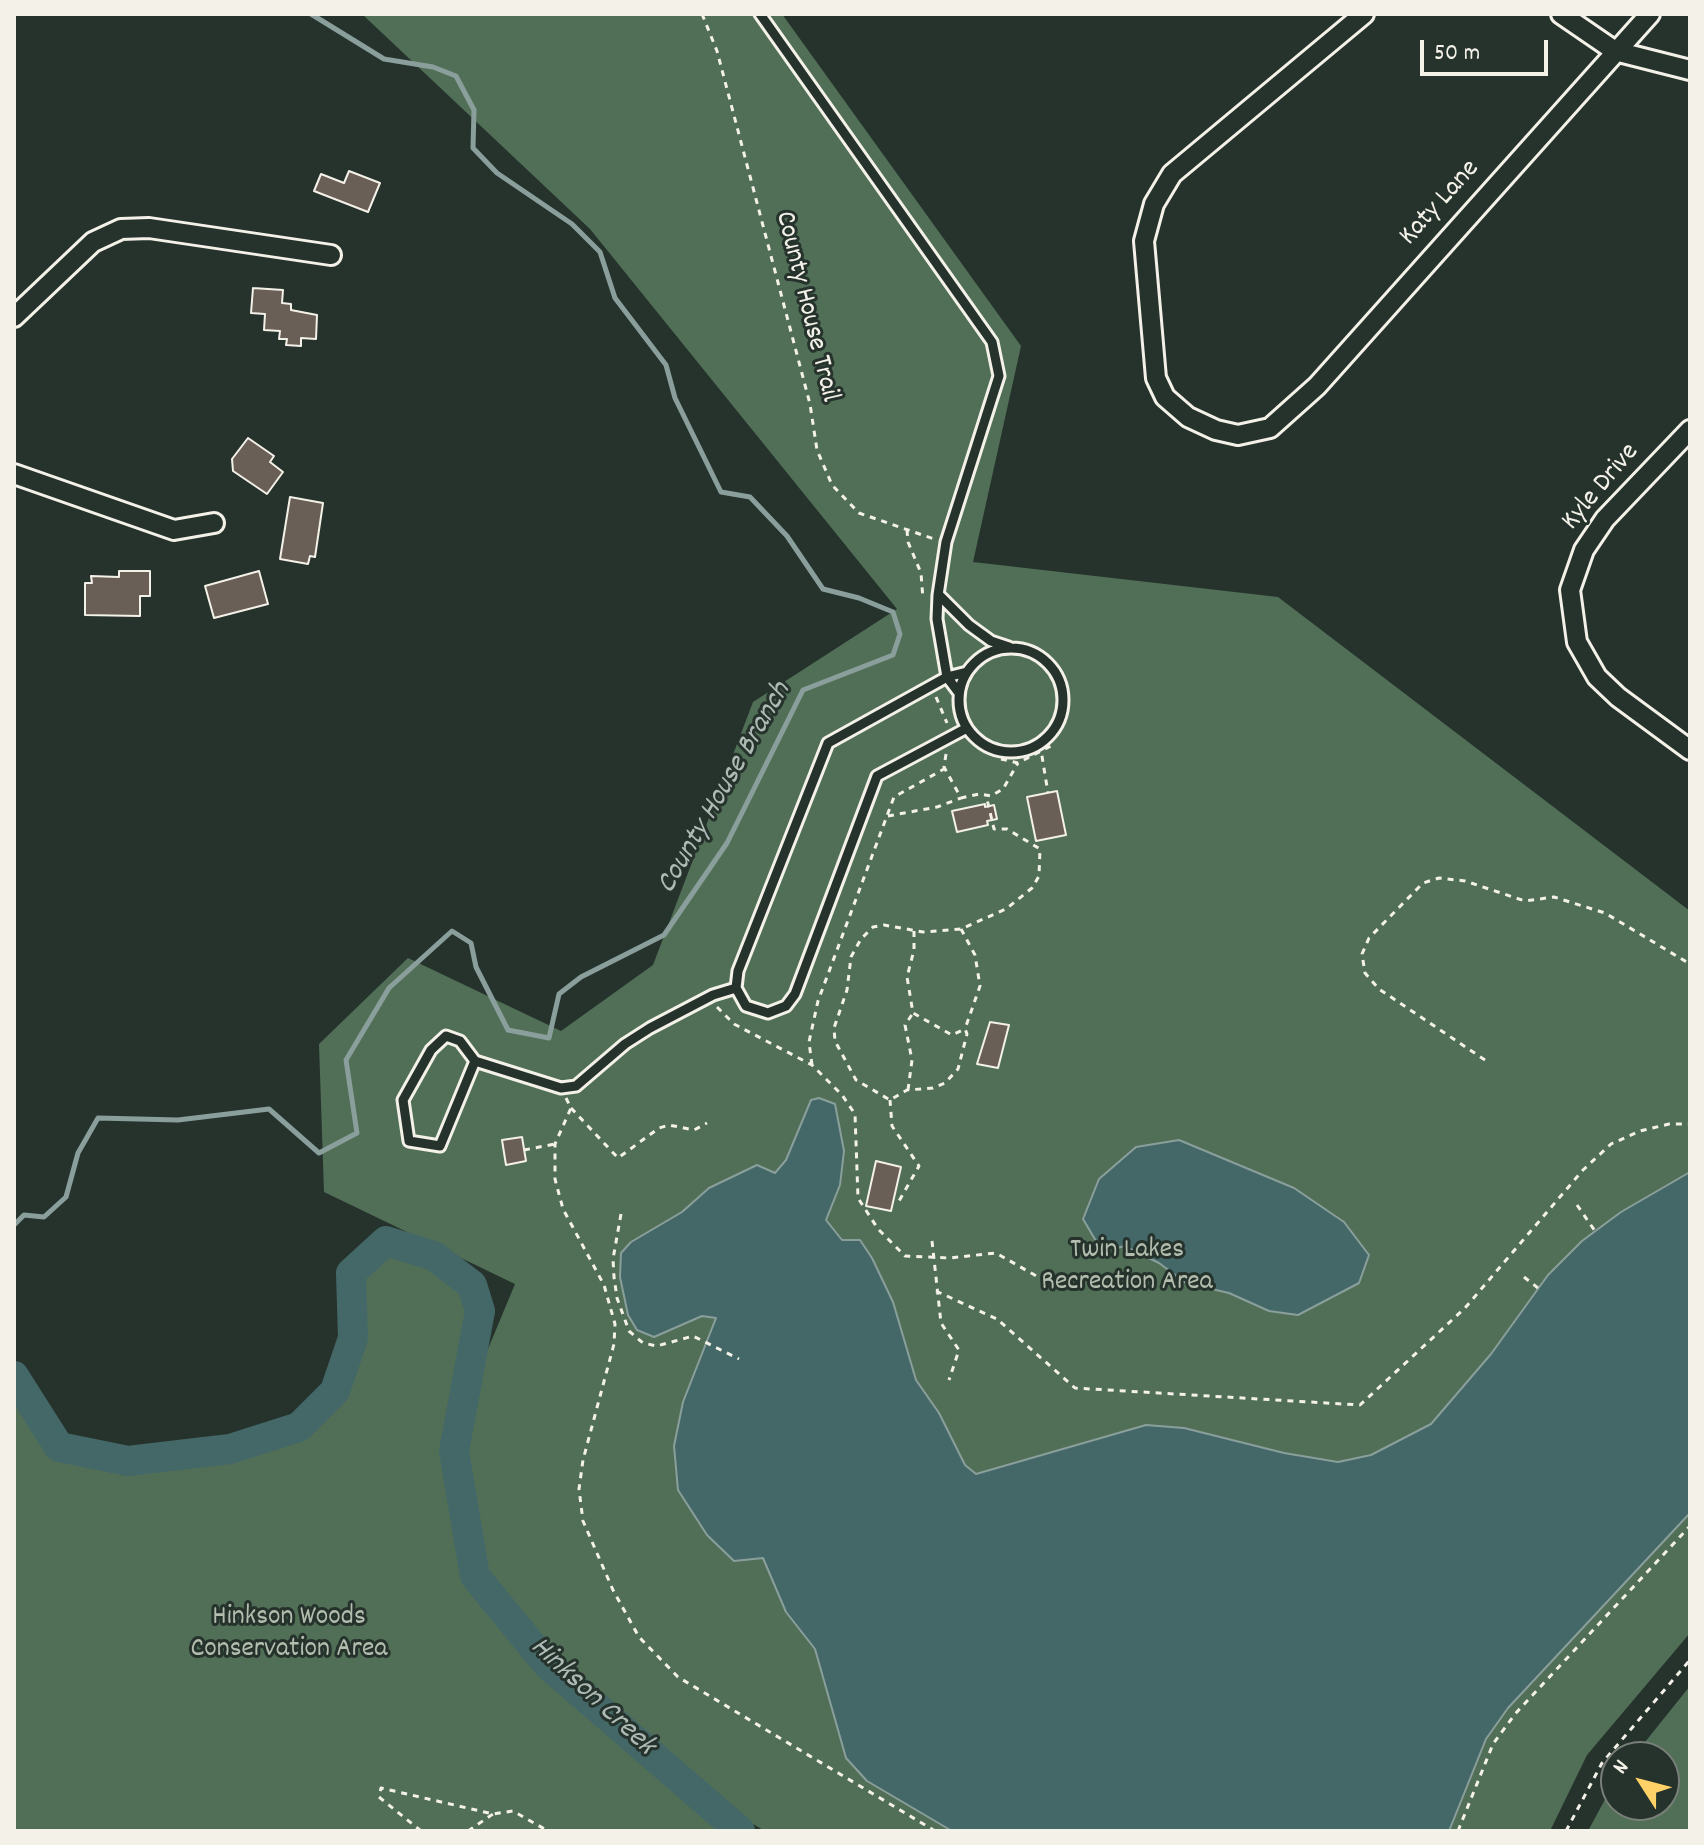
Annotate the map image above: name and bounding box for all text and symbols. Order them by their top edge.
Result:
scale bar [1424,24,1552,74]
text: 50 m [1434,37,1480,71]
street label: Katy Lane [1394,154,1488,254]
street label: County House Trail [765,208,845,406]
street label: Kyle Drive [1556,438,1648,538]
water label: County House Branch [651,677,801,901]
park label: Twin Lakes Recreation Area [1041,1235,1213,1301]
park label: Hinkson Woods Conservation Area [191,1602,387,1668]
water label: Hinkson Creek [521,1631,661,1765]
north arrow [1600,1741,1680,1821]
text: N [1606,1754,1638,1781]

